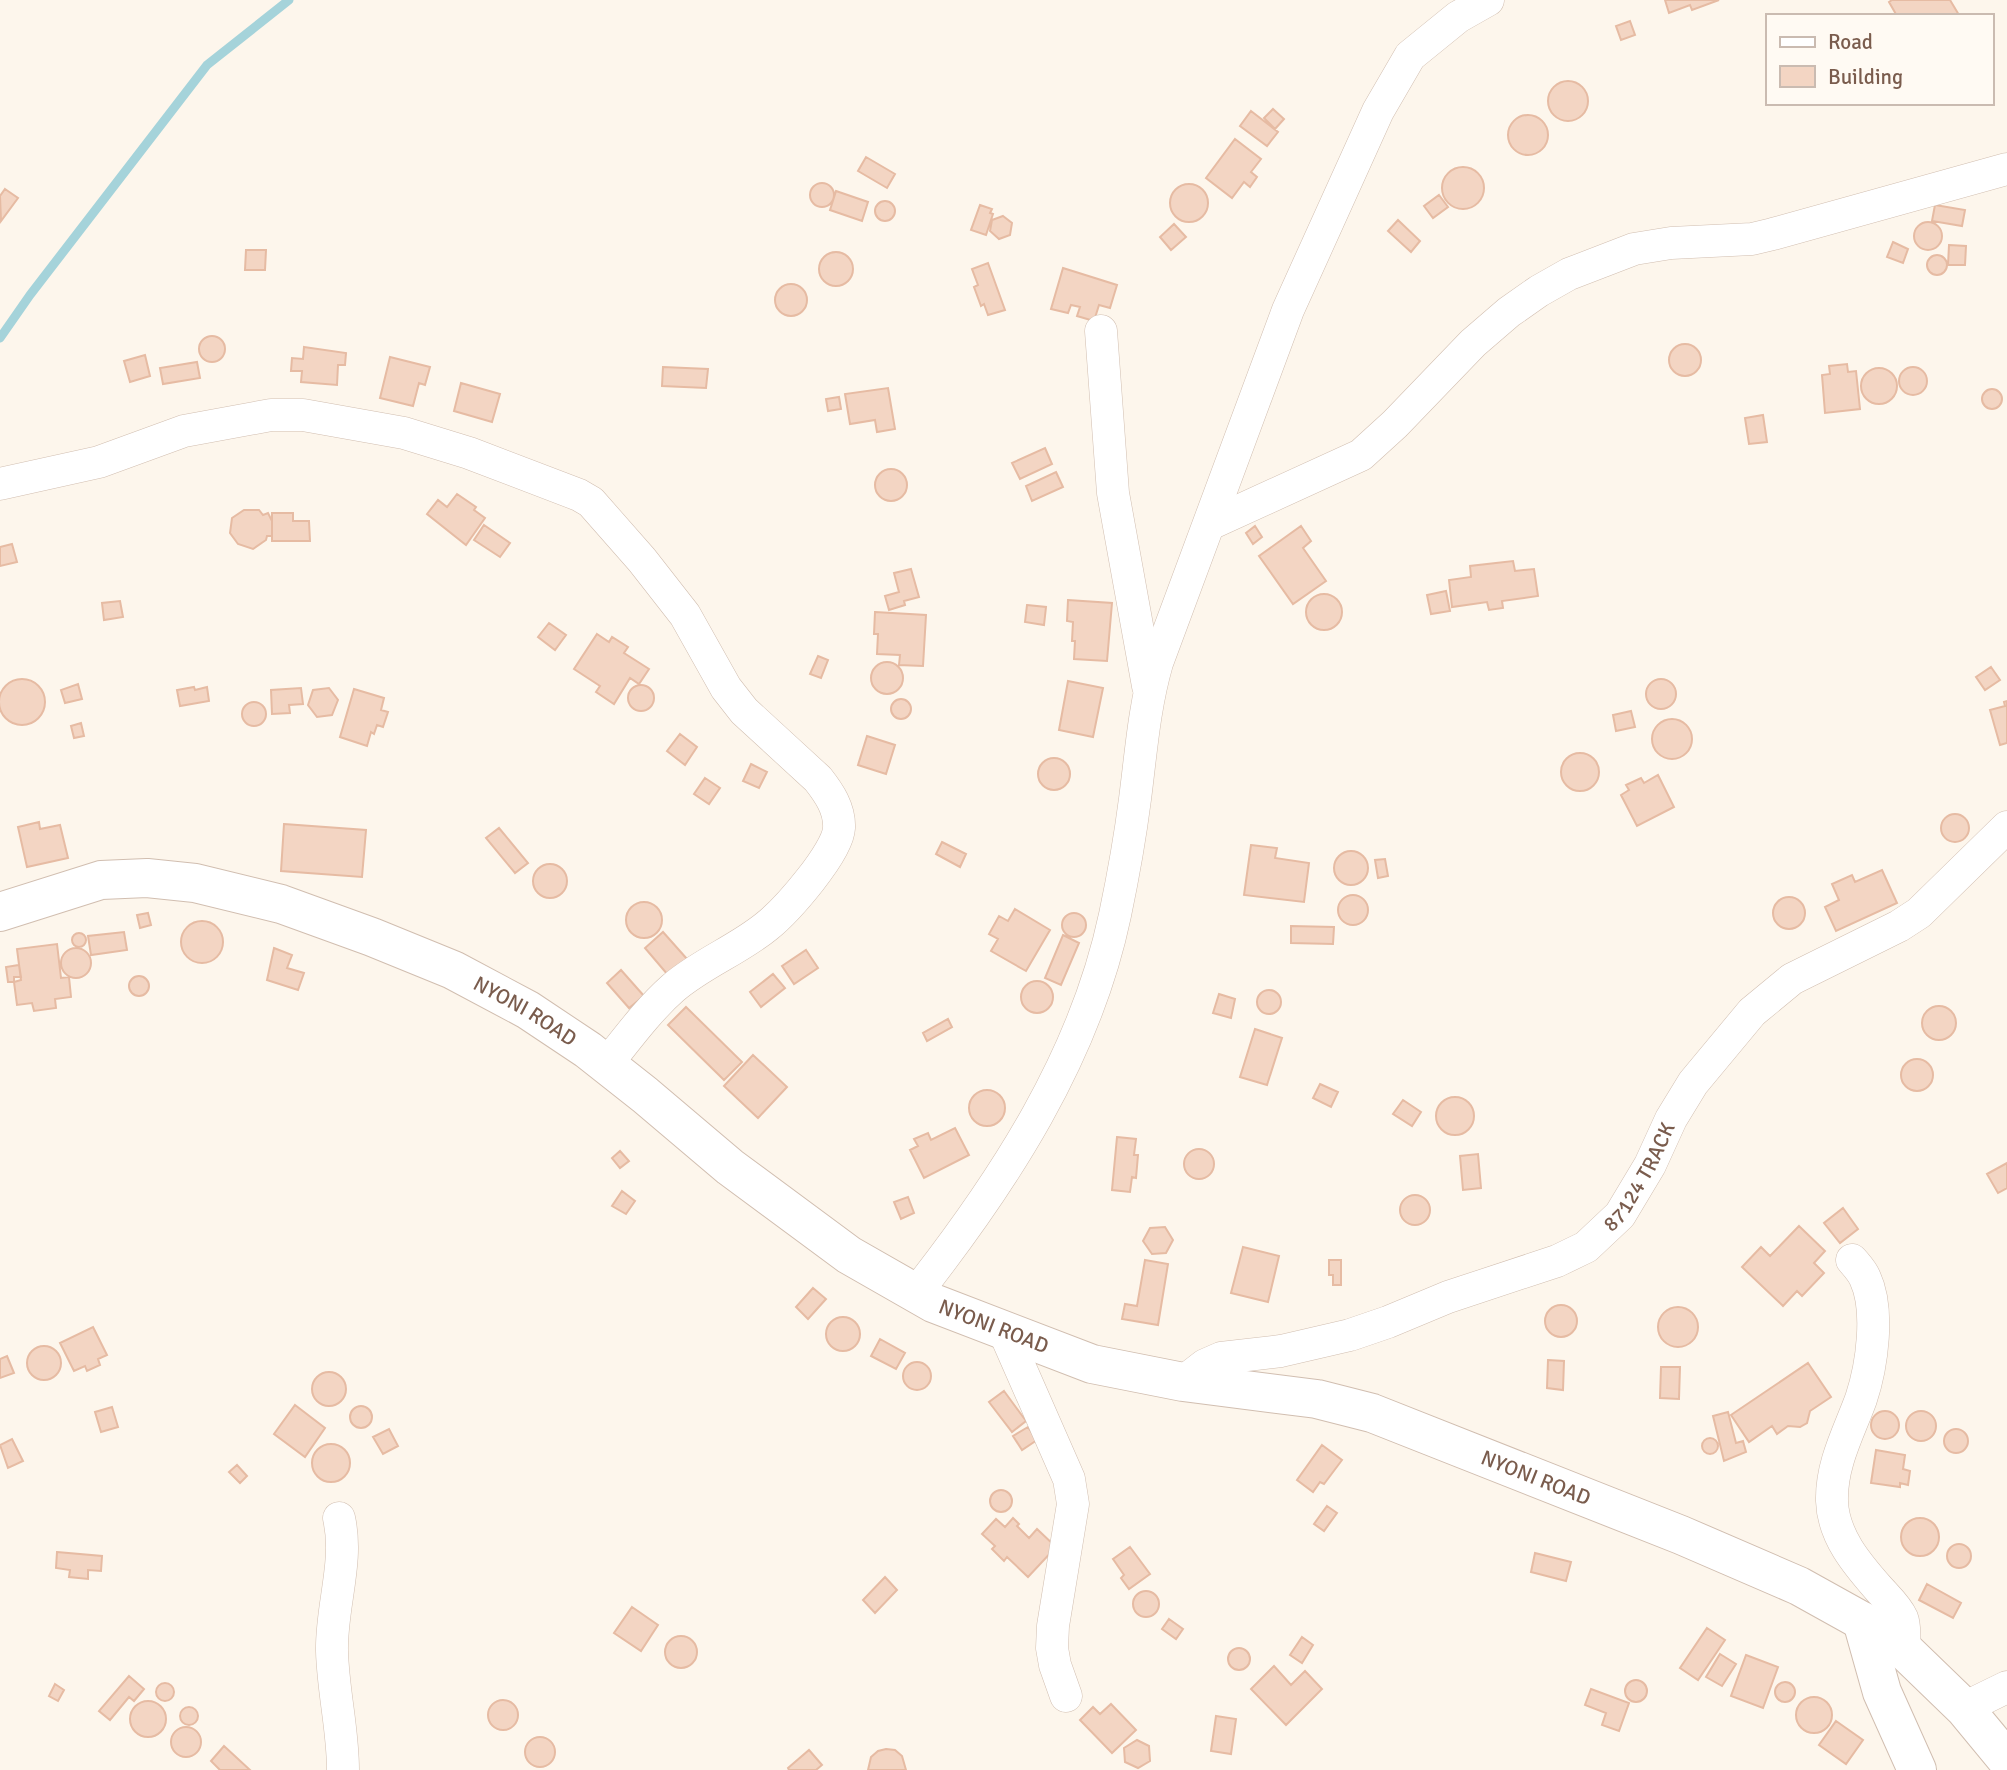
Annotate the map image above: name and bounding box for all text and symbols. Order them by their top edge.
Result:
legend [1766,14,1993,105]
text: Road [1828,29,1873,55]
text: Building [1828,64,1903,90]
street label: NYONI ROAD [469,970,582,1052]
street label: 87124 TRACK [1598,1118,1681,1237]
street label: NYONI ROAD [935,1293,1052,1359]
street label: NYONI ROAD [1477,1444,1594,1511]

